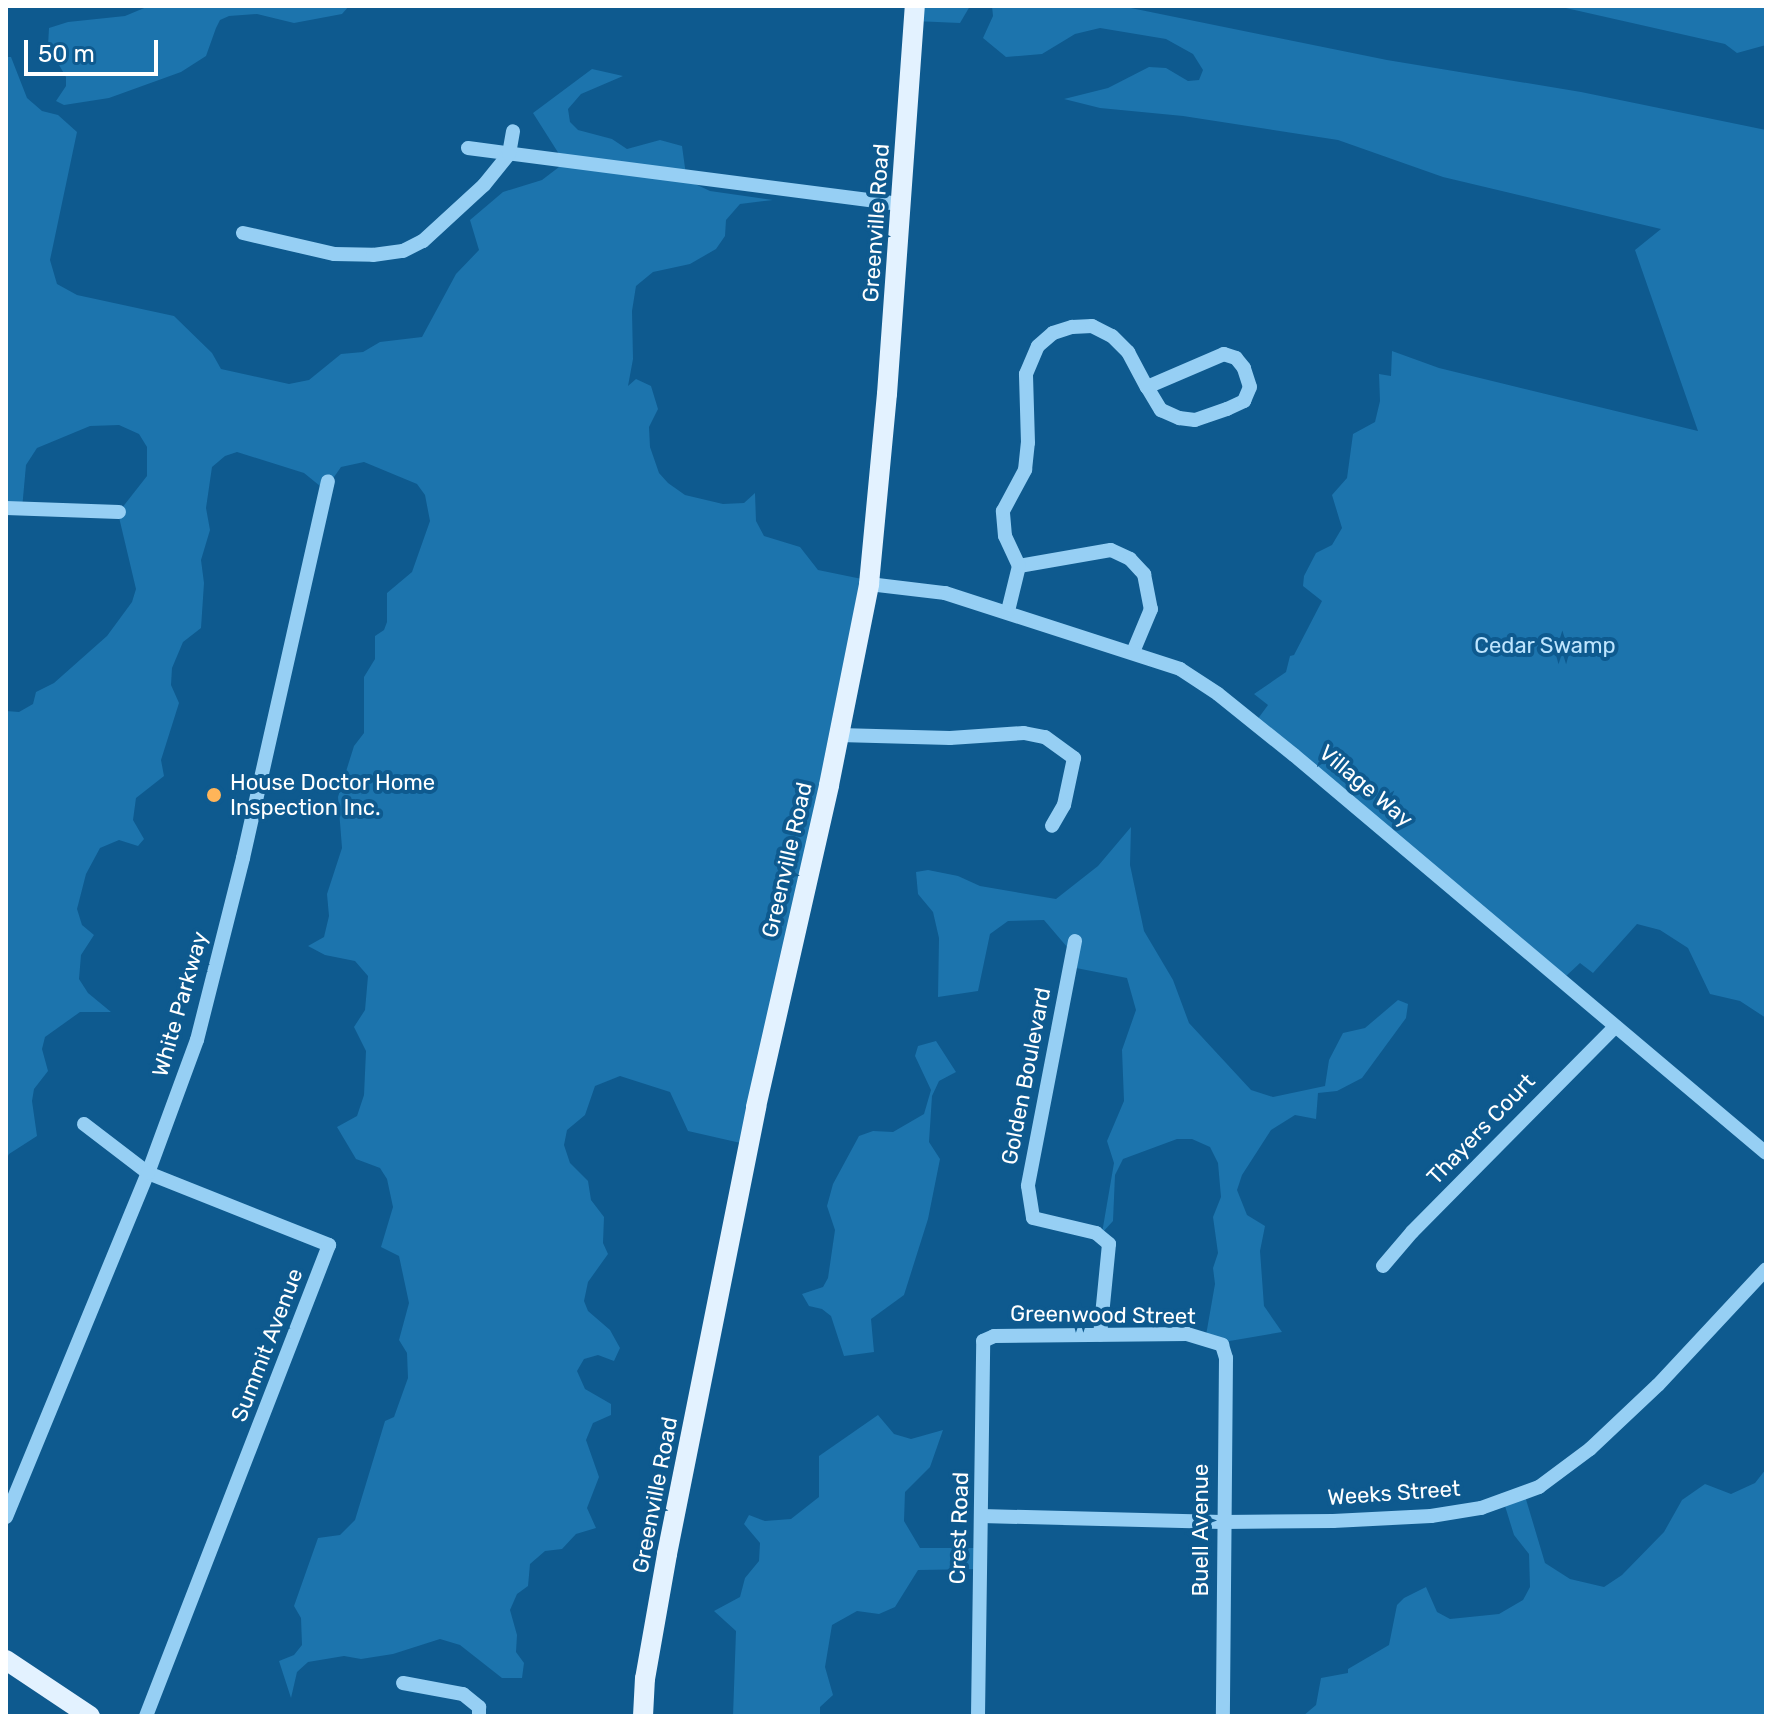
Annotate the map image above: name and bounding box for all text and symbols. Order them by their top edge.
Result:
scale bar [28,24,162,74]
text: 50 m [38,40,95,68]
street label: Greenville Road [857,143,895,303]
park label: Cedar Swamp [1474,633,1616,659]
street label: Village Way [1314,739,1418,833]
place label: House Doctor Home Inspection Inc. [230,769,436,820]
street label: Greenville Road [756,780,818,940]
marker: House Doctor Home Inspection Inc. [205,786,223,804]
street label: White Parkway [147,928,213,1080]
street label: Golden Boulevard [996,985,1056,1167]
street label: Thayers Court [1421,1068,1541,1190]
street label: Summit Avenue [226,1264,308,1426]
street label: Greenwood Street [1010,1300,1196,1330]
street label: Greenville Road [627,1415,683,1575]
street label: Buell Avenue [1188,1463,1214,1597]
street label: Crest Road [944,1471,974,1585]
street label: Weeks Street [1327,1475,1461,1511]

